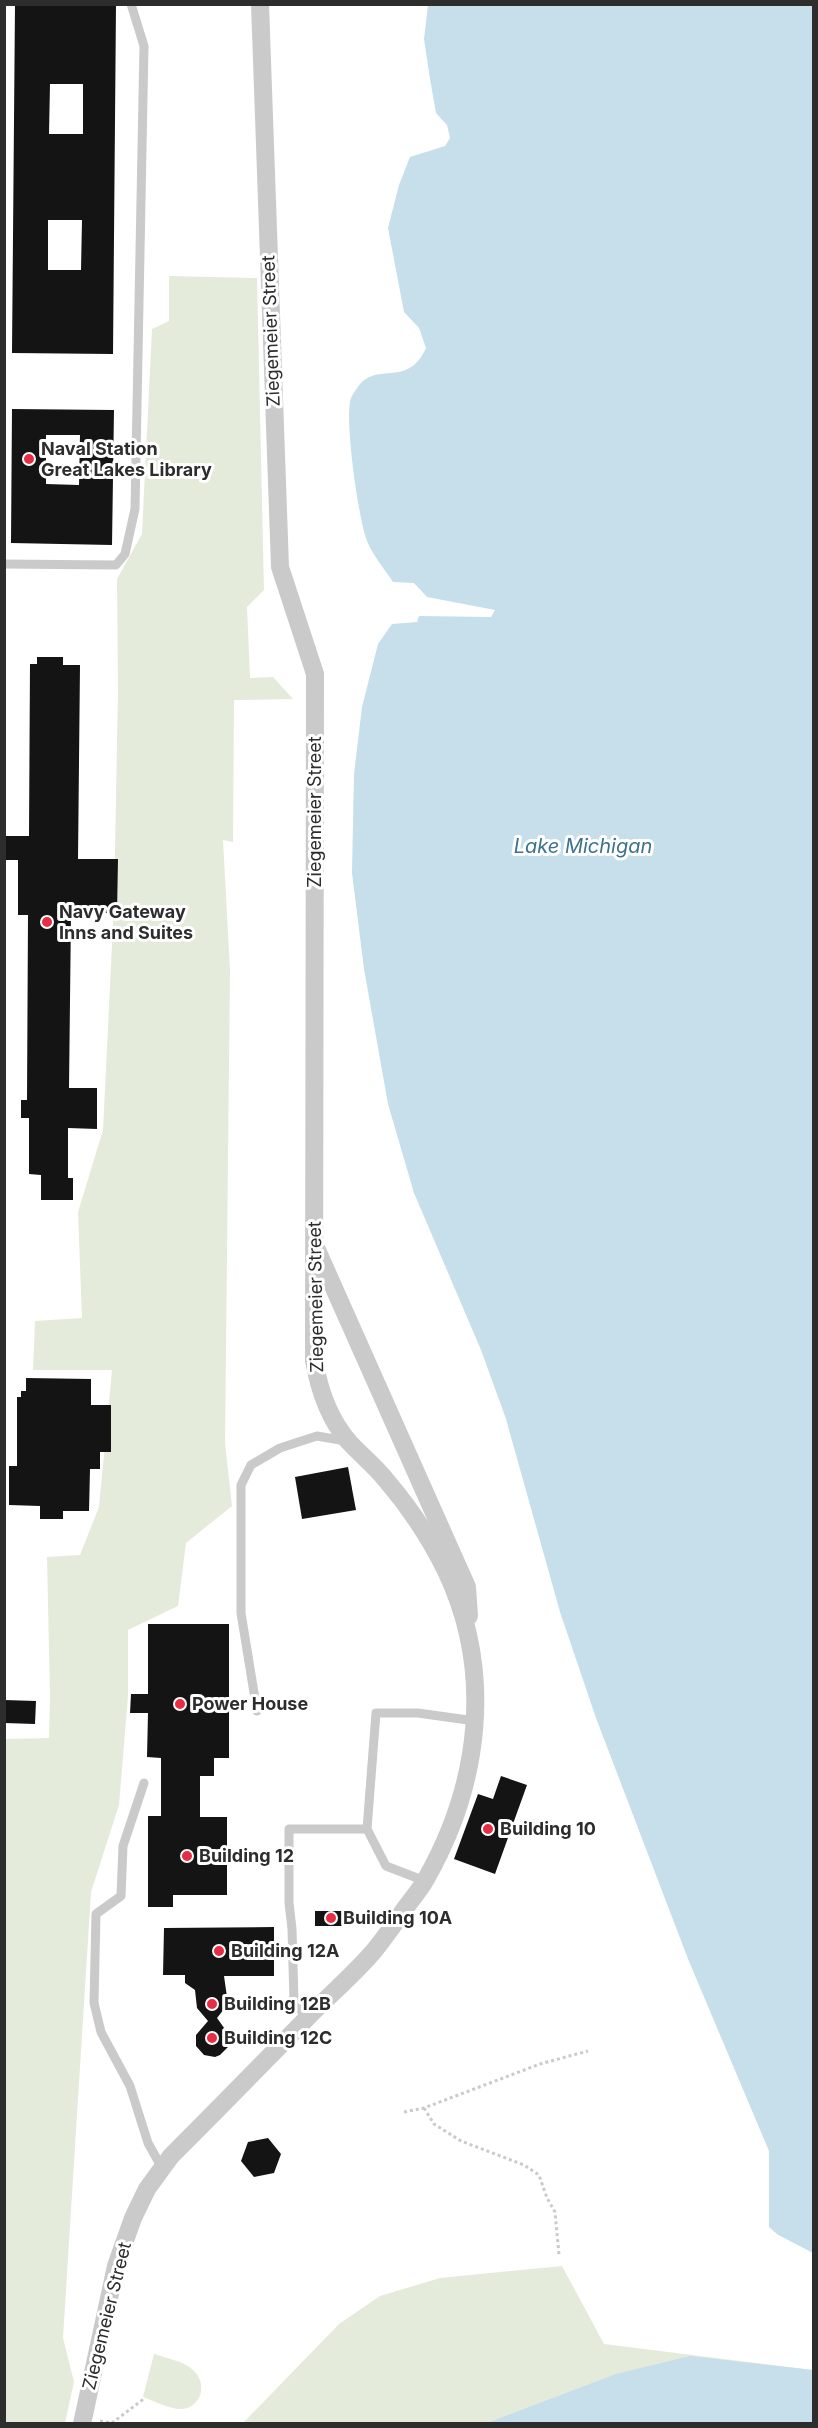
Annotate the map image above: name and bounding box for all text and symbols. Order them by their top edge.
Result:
street label: Ziegemeier Street [257,255,284,407]
place label: Naval Station Great Lakes Library [41,438,212,480]
marker: Naval Station Great Lakes Library [22,452,36,466]
street label: Ziegemeier Street [304,736,325,888]
water label: Lake Michigan [514,834,652,858]
place label: Navy Gateway Inns and Suites [59,901,193,943]
marker: Navy Gateway Inns and Suites [40,915,54,929]
street label: Ziegemeier Street [304,1221,327,1373]
place label: Power House [192,1693,308,1714]
marker: Power House [173,1697,187,1711]
place label: Building 10 [500,1818,596,1839]
marker: Building 10 [481,1822,495,1836]
place label: Building 12 [199,1845,294,1866]
marker: Building 12 [180,1849,194,1863]
place label: Building 10A [343,1907,452,1928]
marker: Building 10A [324,1911,338,1925]
place label: Building 12A [231,1940,339,1961]
marker: Building 12A [212,1944,226,1958]
place label: Building 12B [224,1993,331,2014]
marker: Building 12B [205,1997,219,2011]
place label: Building 12C [224,2027,332,2048]
marker: Building 12C [205,2031,219,2045]
street label: Ziegemeier Street [78,2240,135,2392]

